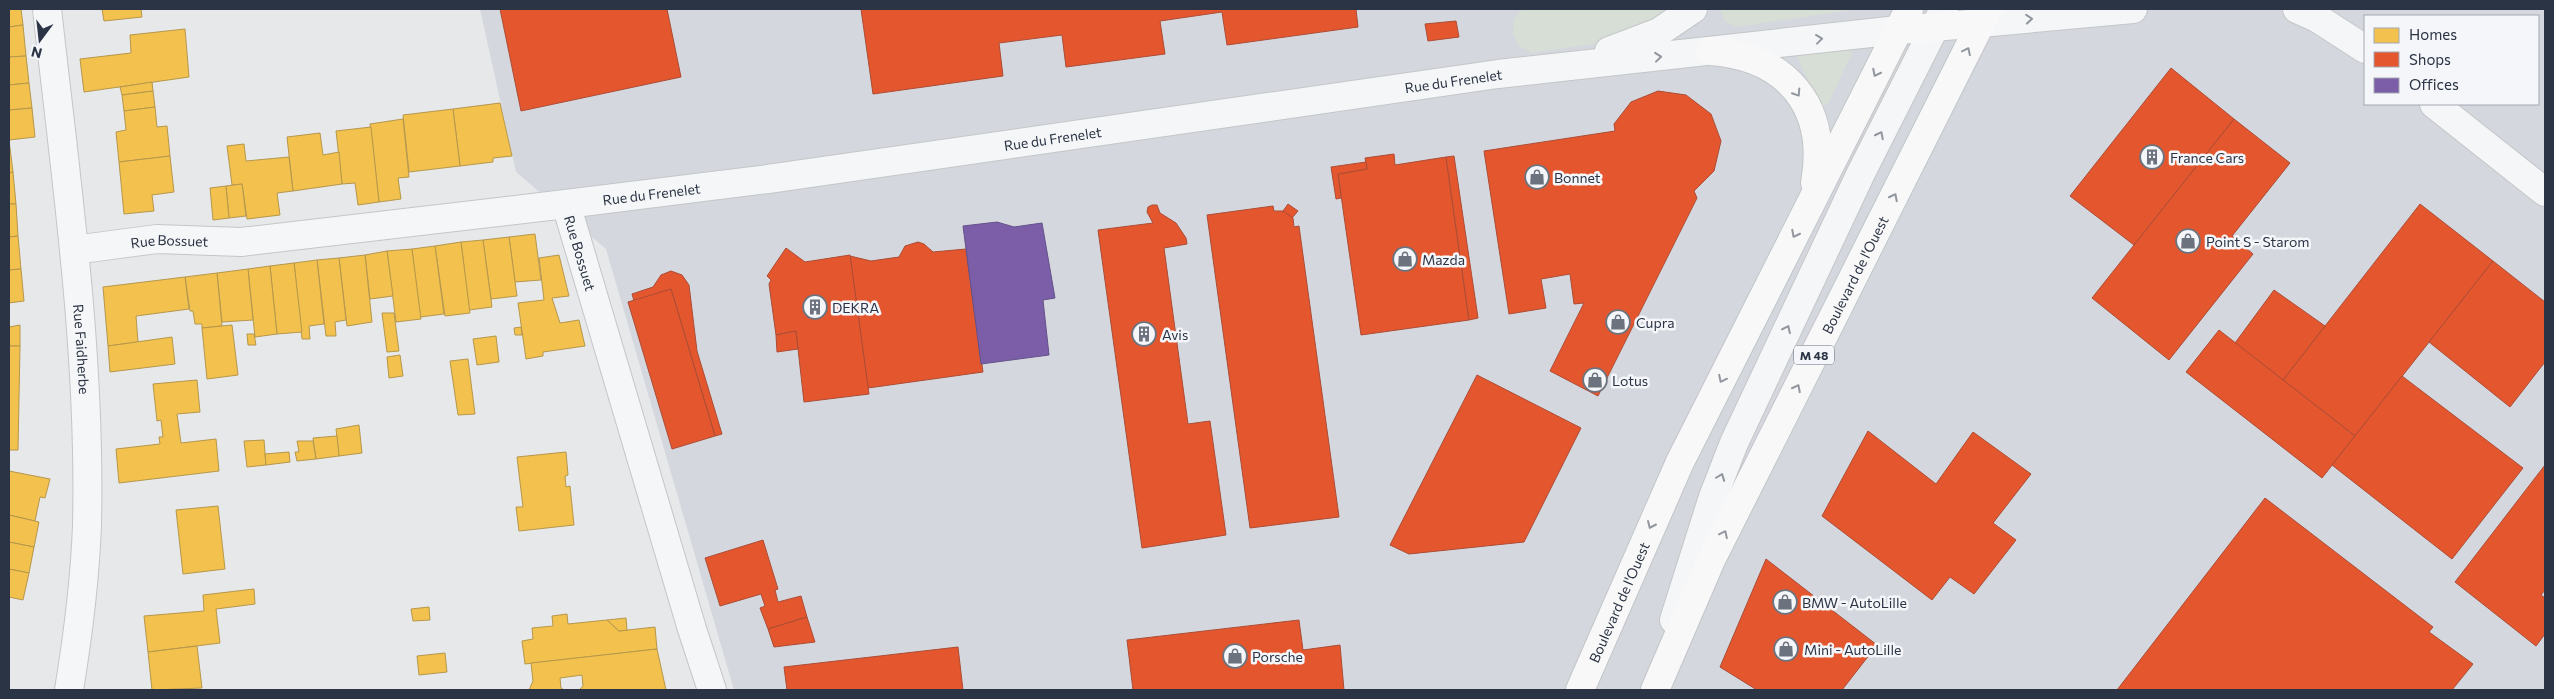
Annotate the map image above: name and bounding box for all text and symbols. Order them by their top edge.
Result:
one-way arrow [2026,14,2034,25]
north arrow [15,15,65,65]
legend [2364,15,2539,105]
text: Homes [2409,25,2457,43]
one-way arrow [1815,34,1823,45]
text: N [29,43,44,63]
one-way arrow [1961,48,1971,57]
text: Shops [2409,50,2451,68]
one-way arrow [1654,52,1662,63]
street label: Rue du Frenelet [1403,65,1503,96]
one-way arrow [1872,68,1882,77]
text: Offices [2409,75,2459,93]
one-way arrow [1791,87,1801,96]
street label: Rue du Frenelet [1003,123,1103,153]
one-way arrow [1874,131,1884,140]
building icon: France Cars [2139,144,2165,170]
place label: France Cars [2170,149,2244,166]
shop icon: Bonnet [1524,164,1550,190]
place label: Bonnet [1554,169,1601,186]
street label: Rue du Frenelet [601,179,701,208]
one-way arrow [1888,193,1898,202]
street label: Rue Bossuet [561,213,600,293]
street label: Boulevard de l'Ouest [1818,213,1891,336]
shop icon: Point S - Starom [2175,228,2201,254]
one-way arrow [1791,229,1801,238]
street label: Rue Bossuet [129,231,209,251]
place label: Point S - Starom [2206,233,2310,250]
shop icon: Mazda [1392,246,1418,272]
place label: Mazda [1422,251,1465,268]
building icon: DEKRA [802,294,828,320]
place label: DEKRA [832,299,879,316]
street label: Rue Faidherbe [71,303,94,395]
shop icon: Cupra [1605,309,1631,335]
place label: Cupra [1636,314,1674,331]
building icon: Avis [1131,321,1157,347]
one-way arrow [1781,325,1792,334]
place label: Avis [1162,326,1188,343]
road number: M 48 [1794,346,1834,364]
shop icon: Lotus [1582,367,1608,393]
place label: Lotus [1612,372,1648,389]
one-way arrow [1718,374,1728,383]
one-way arrow [1790,384,1801,393]
one-way arrow [1715,474,1725,482]
one-way arrow [1647,520,1657,529]
one-way arrow [1718,530,1728,539]
street label: Boulevard de l'Ouest [1585,539,1653,665]
shop icon: BMW - AutoLille [1772,589,1798,615]
place label: BMW - AutoLille [1802,594,1907,611]
shop icon: Mini - AutoLille [1773,636,1799,662]
place label: Mini - AutoLille [1804,641,1901,658]
shop icon: Porsche [1222,643,1248,669]
place label: Porsche [1252,648,1303,665]

